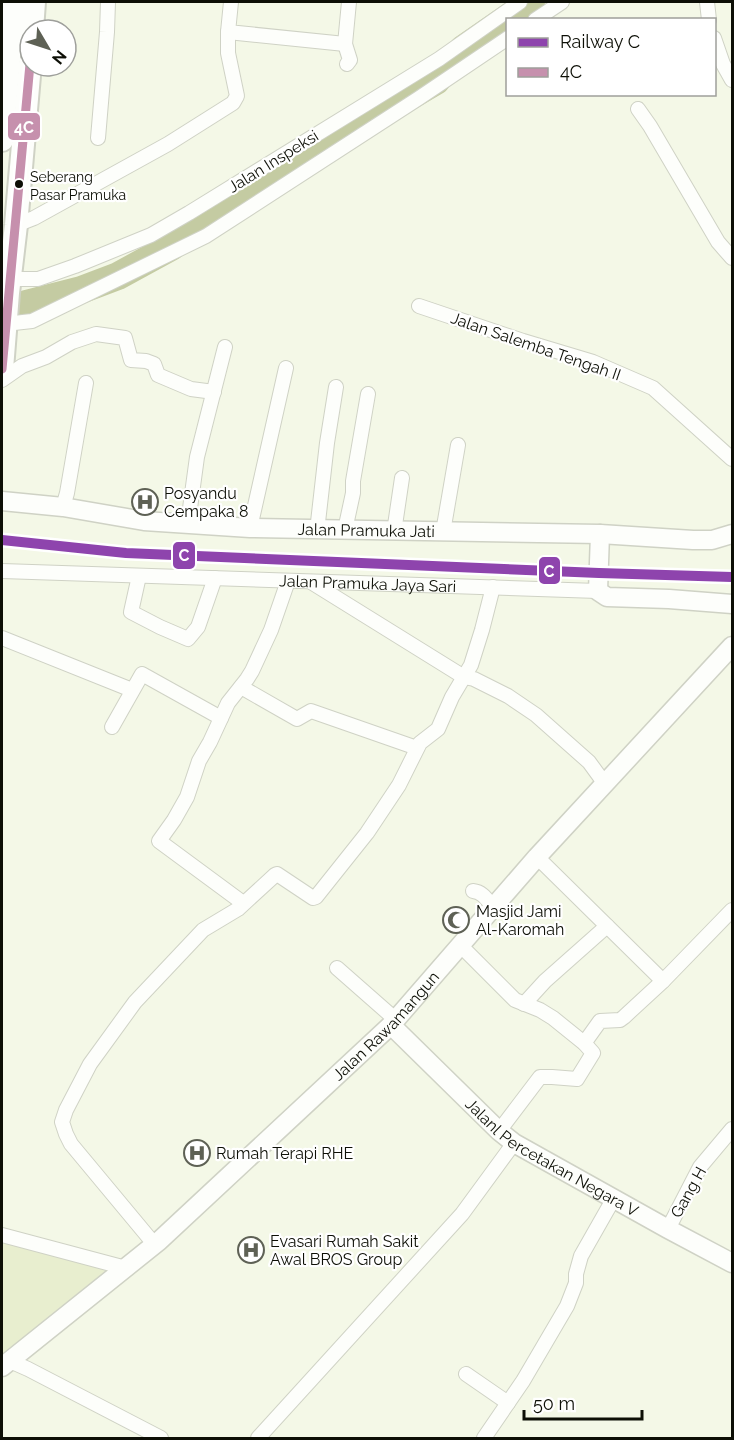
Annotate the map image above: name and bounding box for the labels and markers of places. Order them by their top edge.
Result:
place label: Seberang Pasar Pramuka [30,169,126,203]
marker: Seberang Pasar Pramuka [13,178,25,190]
place label: Posyandu Cempaka 8 [164,484,248,521]
hospital icon: Posyandu Cempaka 8 [130,487,160,517]
place label: Masjid Jami Al-Karomah [476,902,564,939]
mosque icon: Masjid Jami Al-Karomah [441,905,471,935]
hospital icon: Rumah Terapi RHE [182,1138,212,1168]
place label: Rumah Terapi RHE [216,1144,354,1163]
place label: Evasari Rumah Sakit Awal BROS Group [270,1232,419,1269]
hospital icon: Evasari Rumah Sakit Awal BROS Group [236,1235,266,1265]

